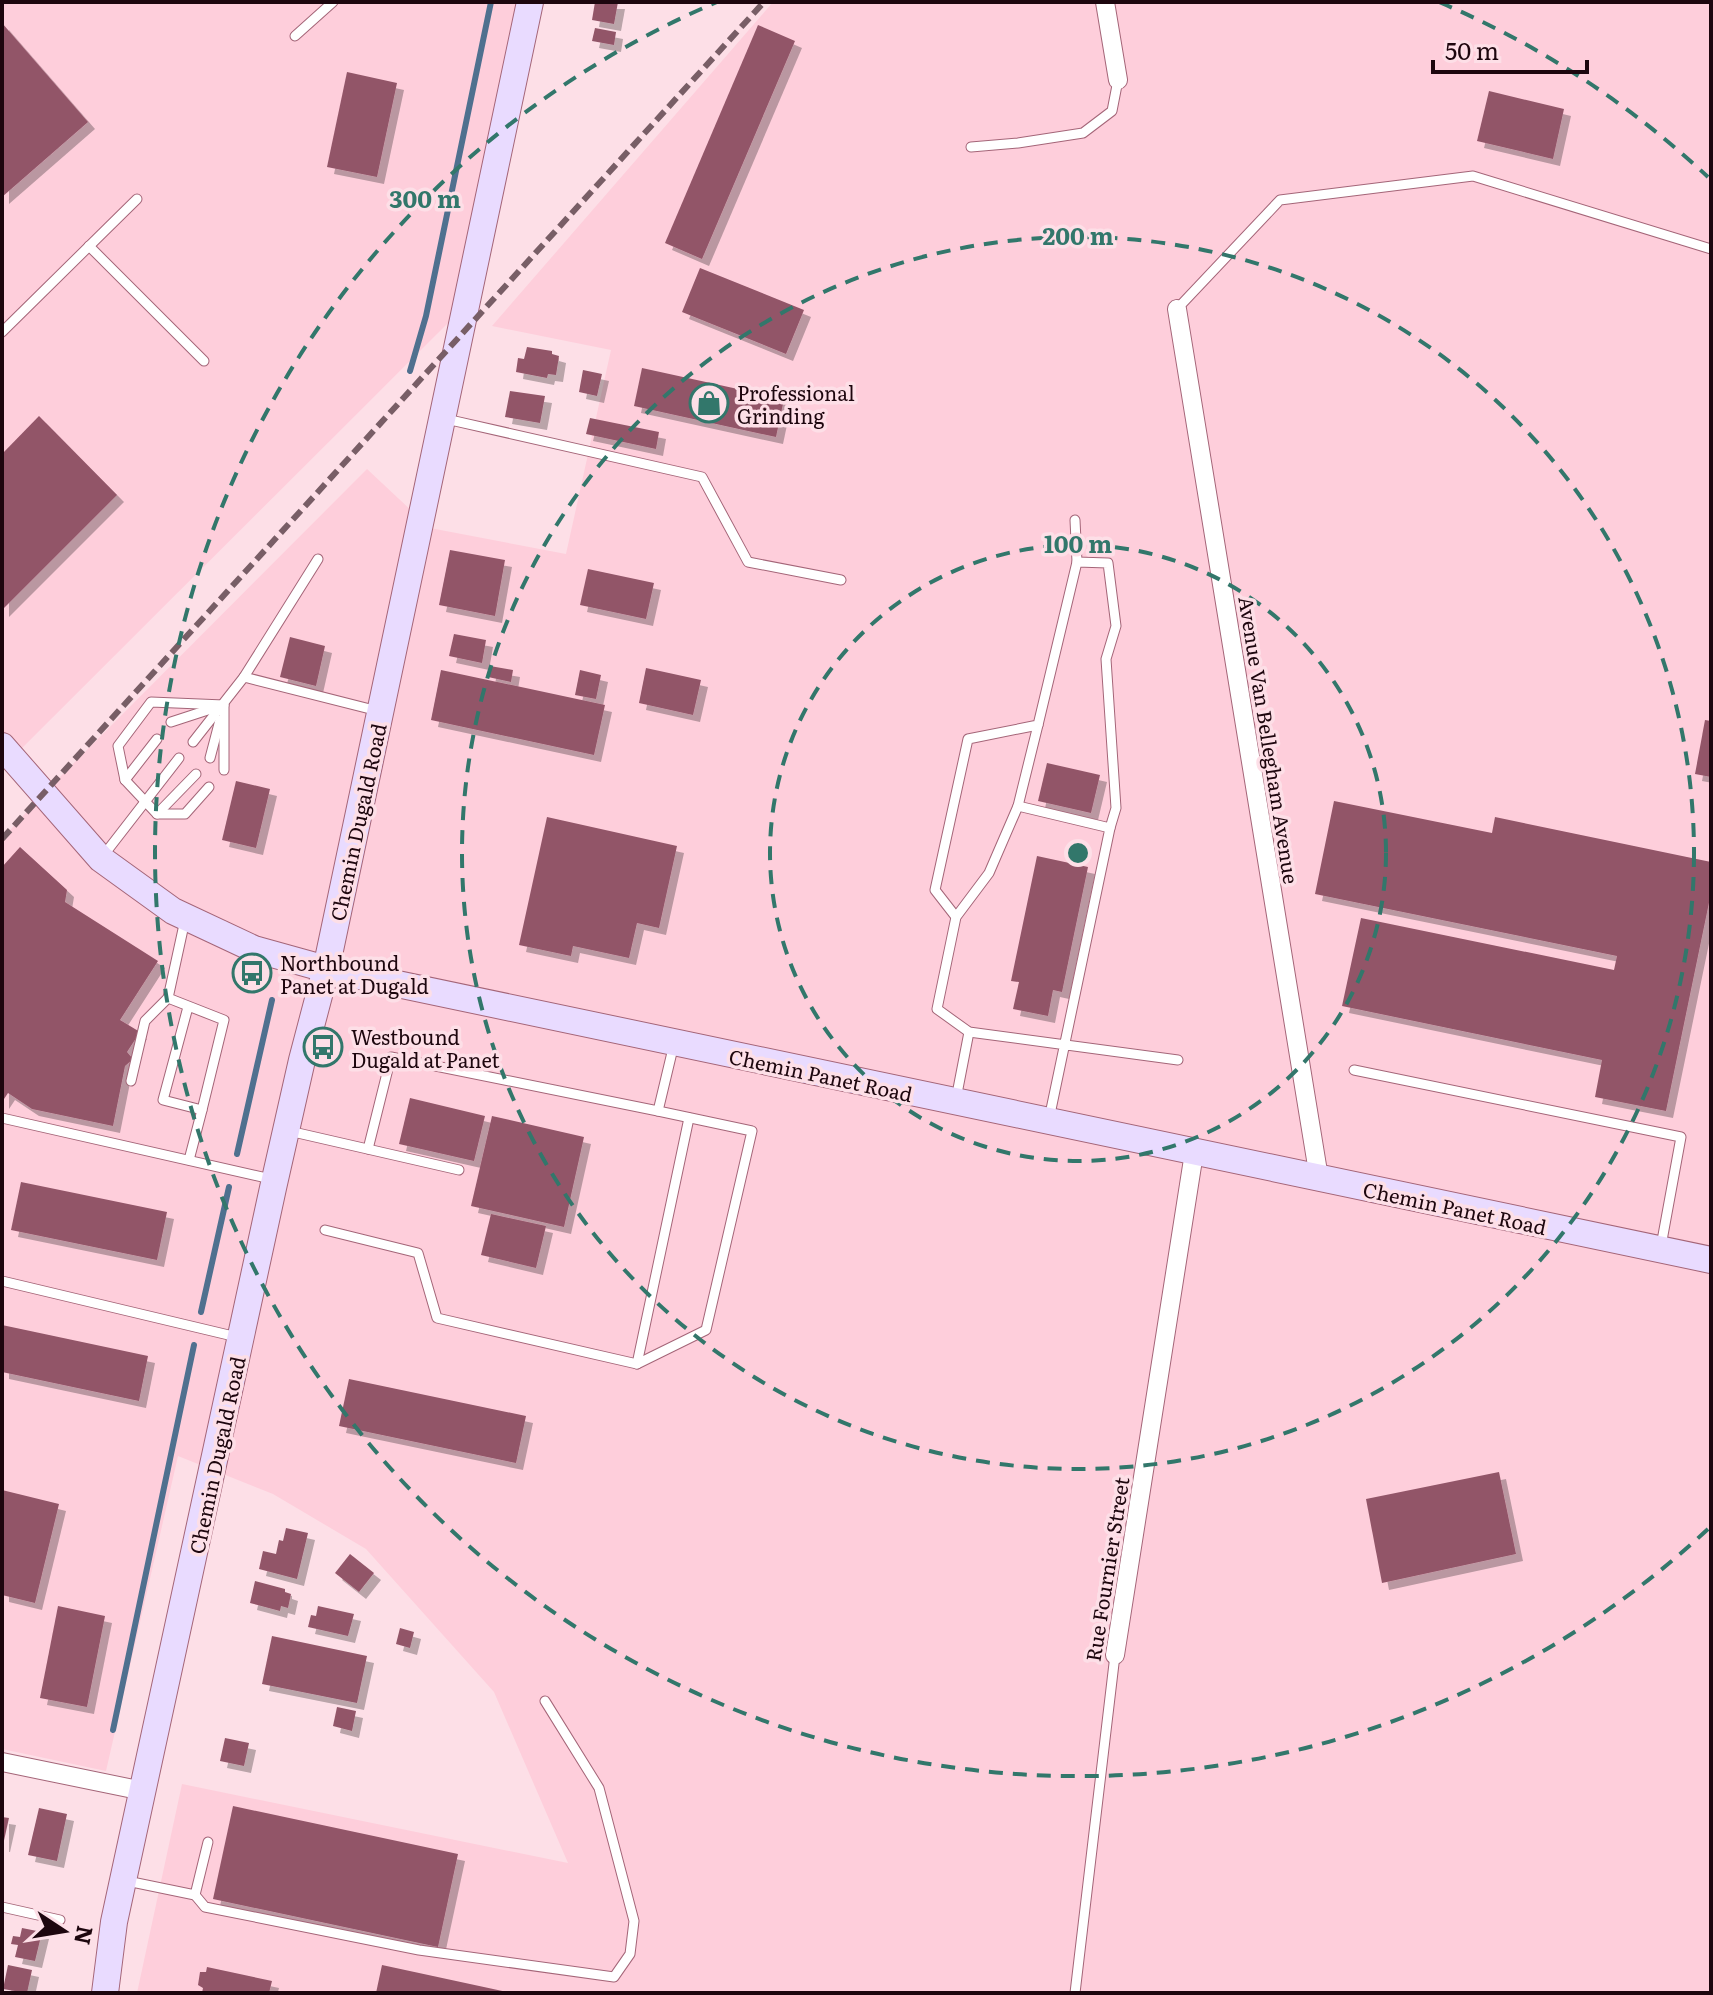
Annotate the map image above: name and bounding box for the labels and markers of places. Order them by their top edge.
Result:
place label: Professional Grinding [737,377,855,430]
shop icon: Professional Grinding [688,382,730,424]
centre of rings [1064,839,1092,867]
place label: Northbound Panet at Dugald [280,947,429,1000]
bus stop icon: Northbound Panet at Dugald [231,952,273,994]
place label: Westbound Dugald at Panet [351,1021,500,1074]
bus stop icon: Westbound Dugald at Panet [302,1026,344,1068]

